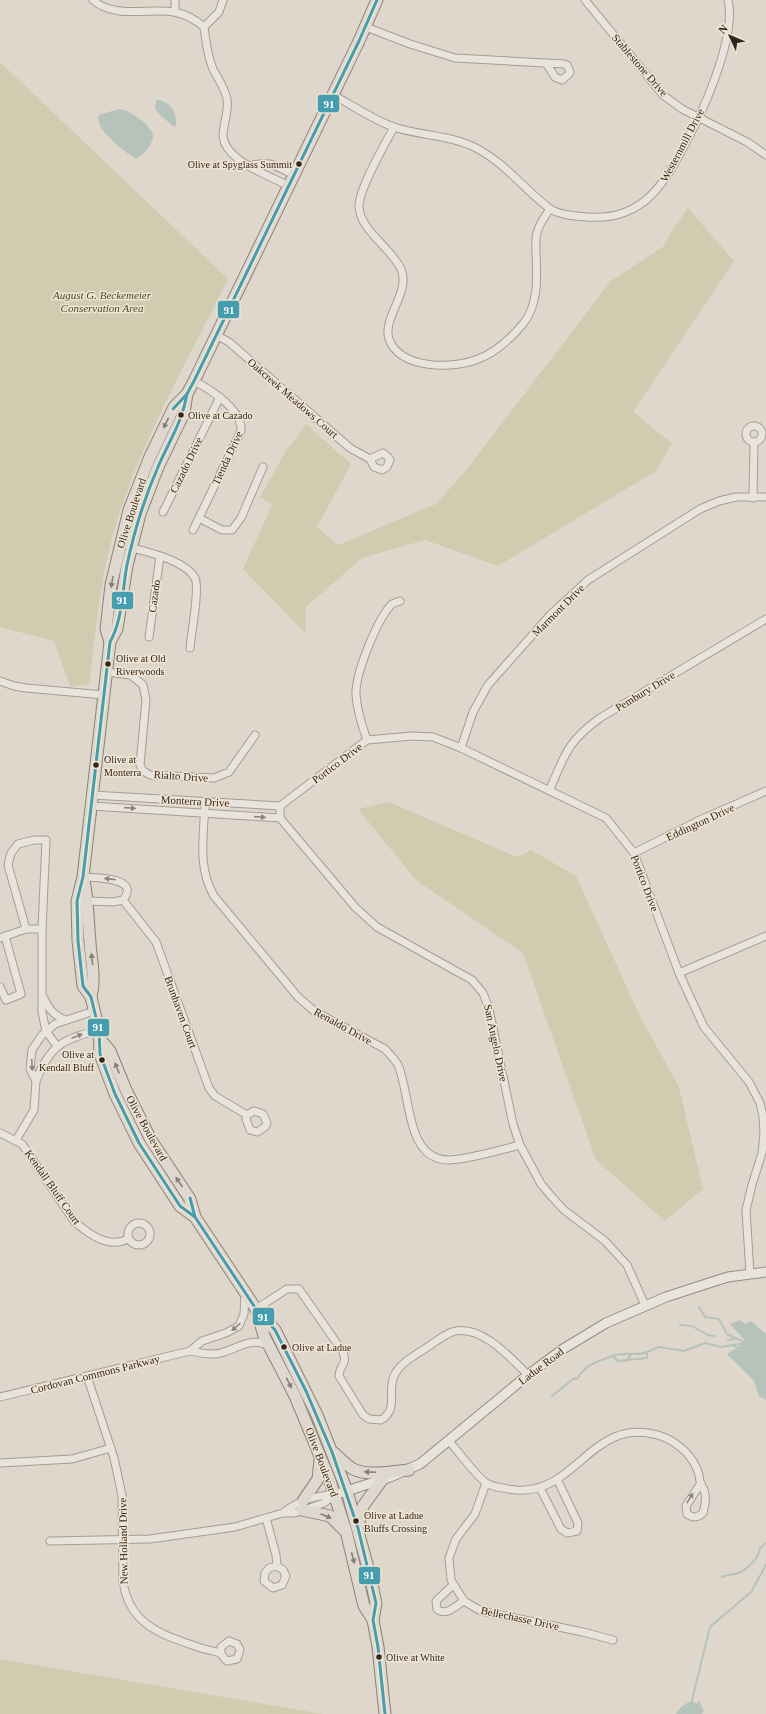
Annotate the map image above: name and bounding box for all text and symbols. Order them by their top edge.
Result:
north arrow [710,16,750,56]
text: N [716,22,730,36]
street label: Stablestone Drive [610,31,670,99]
line badge: 91 [317,94,340,113]
text: 91 [324,98,335,110]
street label: Westernmill Drive [658,106,706,184]
place label: Olive at Spyglass Summit [188,159,292,170]
marker: Olive at Spyglass Summit [294,159,304,169]
park label: August G. Beckemeier Conservation Area [52,289,152,314]
line badge: 91 [217,300,240,319]
text: 91 [224,304,235,316]
street label: Oakcreek Meadows Court [245,356,341,440]
marker: Olive at Cazado [176,410,186,420]
place label: Olive at Cazado [188,410,252,421]
one-way arrow [163,417,169,429]
street label: Tienda Drive [209,429,245,487]
street label: Cazado Drive [167,435,205,495]
street label: Olive Boulevard [114,476,148,550]
one-way arrow [109,576,115,588]
street label: Cazado [146,578,162,613]
street label: Marmont Drive [529,581,587,639]
line badge: 91 [111,591,134,610]
text: 91 [117,594,128,606]
place label: Olive at Old Riverwoods [116,653,165,677]
marker: Olive at Old Riverwoods [103,659,113,669]
street label: Pembury Drive [613,668,677,714]
street label: Portico Drive [310,740,364,786]
place label: Olive at Monterra [104,754,142,778]
marker: Olive at Monterra [91,760,101,770]
street label: Rialto Drive [153,768,209,784]
street label: Monterra Drive [160,793,230,809]
street label: Eddington Drive [664,801,736,843]
one-way arrow [124,805,136,812]
one-way arrow [254,813,266,820]
street label: Portico Drive [629,853,661,913]
one-way arrow [104,876,116,882]
one-way arrow [88,953,95,965]
street label: Brunhaven Court [162,974,200,1050]
street label: San Angelo Drive [482,1003,510,1083]
street label: Renaldo Drive [312,1005,374,1047]
line badge: 91 [87,1018,110,1037]
text: 91 [93,1021,104,1033]
one-way arrow [72,1033,84,1039]
place label: Olive at Kendall Bluff [39,1049,95,1073]
marker: Olive at Kendall Bluff [97,1055,107,1065]
one-way arrow [28,1059,35,1071]
one-way arrow [114,1062,120,1074]
street label: Olive Boulevard [124,1093,170,1163]
street label: Kendall Bluff Court [23,1147,83,1227]
one-way arrow [175,1177,183,1187]
line badge: 91 [252,1307,275,1326]
text: 91 [258,1311,269,1323]
one-way arrow [231,1322,241,1331]
marker: Olive at Ladue [279,1342,289,1352]
place label: Olive at Ladue [292,1342,352,1353]
street label: Ladue Road [516,1345,566,1387]
street label: Cordovan Commons Parkway [29,1352,161,1396]
one-way arrow [286,1377,292,1389]
street label: Olive Boulevard [303,1426,341,1499]
one-way arrow [363,1469,376,1475]
one-way arrow [687,1492,694,1504]
street label: New Holland Drive [116,1497,130,1584]
place label: Olive at Ladue Bluffs Crossing [364,1510,427,1534]
one-way arrow [321,1513,332,1519]
marker: Olive at Ladue Bluffs Crossing [351,1516,361,1526]
one-way arrow [350,1552,356,1564]
line badge: 91 [358,1566,381,1585]
text: 91 [364,1569,375,1581]
street label: Bellechasse Drive [480,1604,560,1632]
marker: Olive at White [374,1652,384,1662]
place label: Olive at White [386,1652,445,1663]

